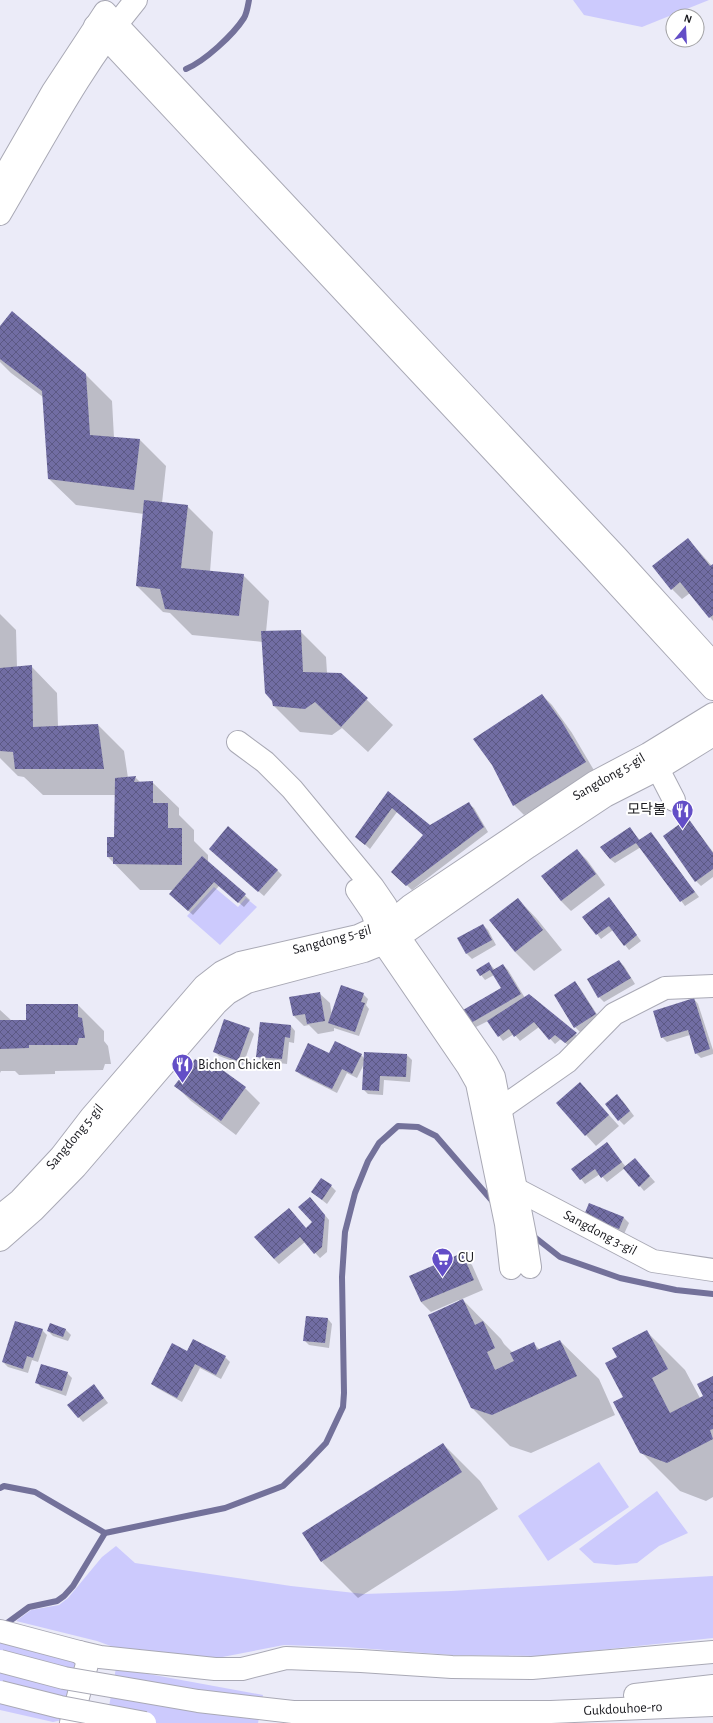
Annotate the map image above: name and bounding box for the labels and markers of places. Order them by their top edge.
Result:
restaurant icon: 모닥불 [669,797,695,830]
place label: 모닥불 [627,802,666,817]
restaurant icon: Bichon Chicken [170,1052,196,1085]
place label: Bichon Chicken [198,1058,281,1072]
supermarket icon: CU [430,1245,456,1278]
place label: CU [458,1251,474,1265]

